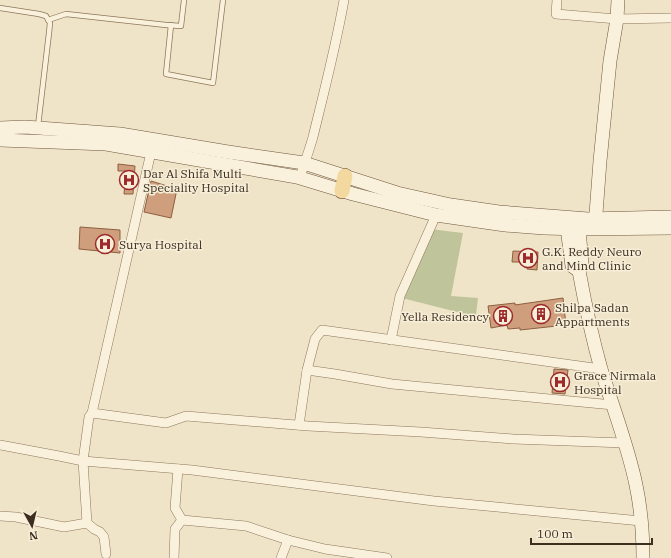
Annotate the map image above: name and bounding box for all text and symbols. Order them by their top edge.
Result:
place label: Dar Al Shifa Multi Speciality Hospital [143,166,249,195]
hospital icon: Dar Al Shifa Multi Speciality Hospital [118,169,140,191]
hospital icon: Surya Hospital [94,233,116,255]
place label: Surya Hospital [119,237,203,252]
place label: G.K. Reddy Neuro and Mind Clinic [542,244,642,273]
hospital icon: G.K. Reddy Neuro and Mind Clinic [517,247,539,269]
place label: Shilpa Sadan Appartments [555,300,630,329]
building icon: Shilpa Sadan Appartments [530,303,552,325]
building icon: Yella Residency [492,305,514,327]
place label: Yella Residency [401,309,490,324]
place label: Grace Nirmala Hospital [574,368,657,397]
hospital icon: Grace Nirmala Hospital [549,371,571,393]
north arrow [12,506,52,546]
scale bar [531,520,652,546]
text: 100 m [537,526,573,541]
text: N [28,528,39,543]

